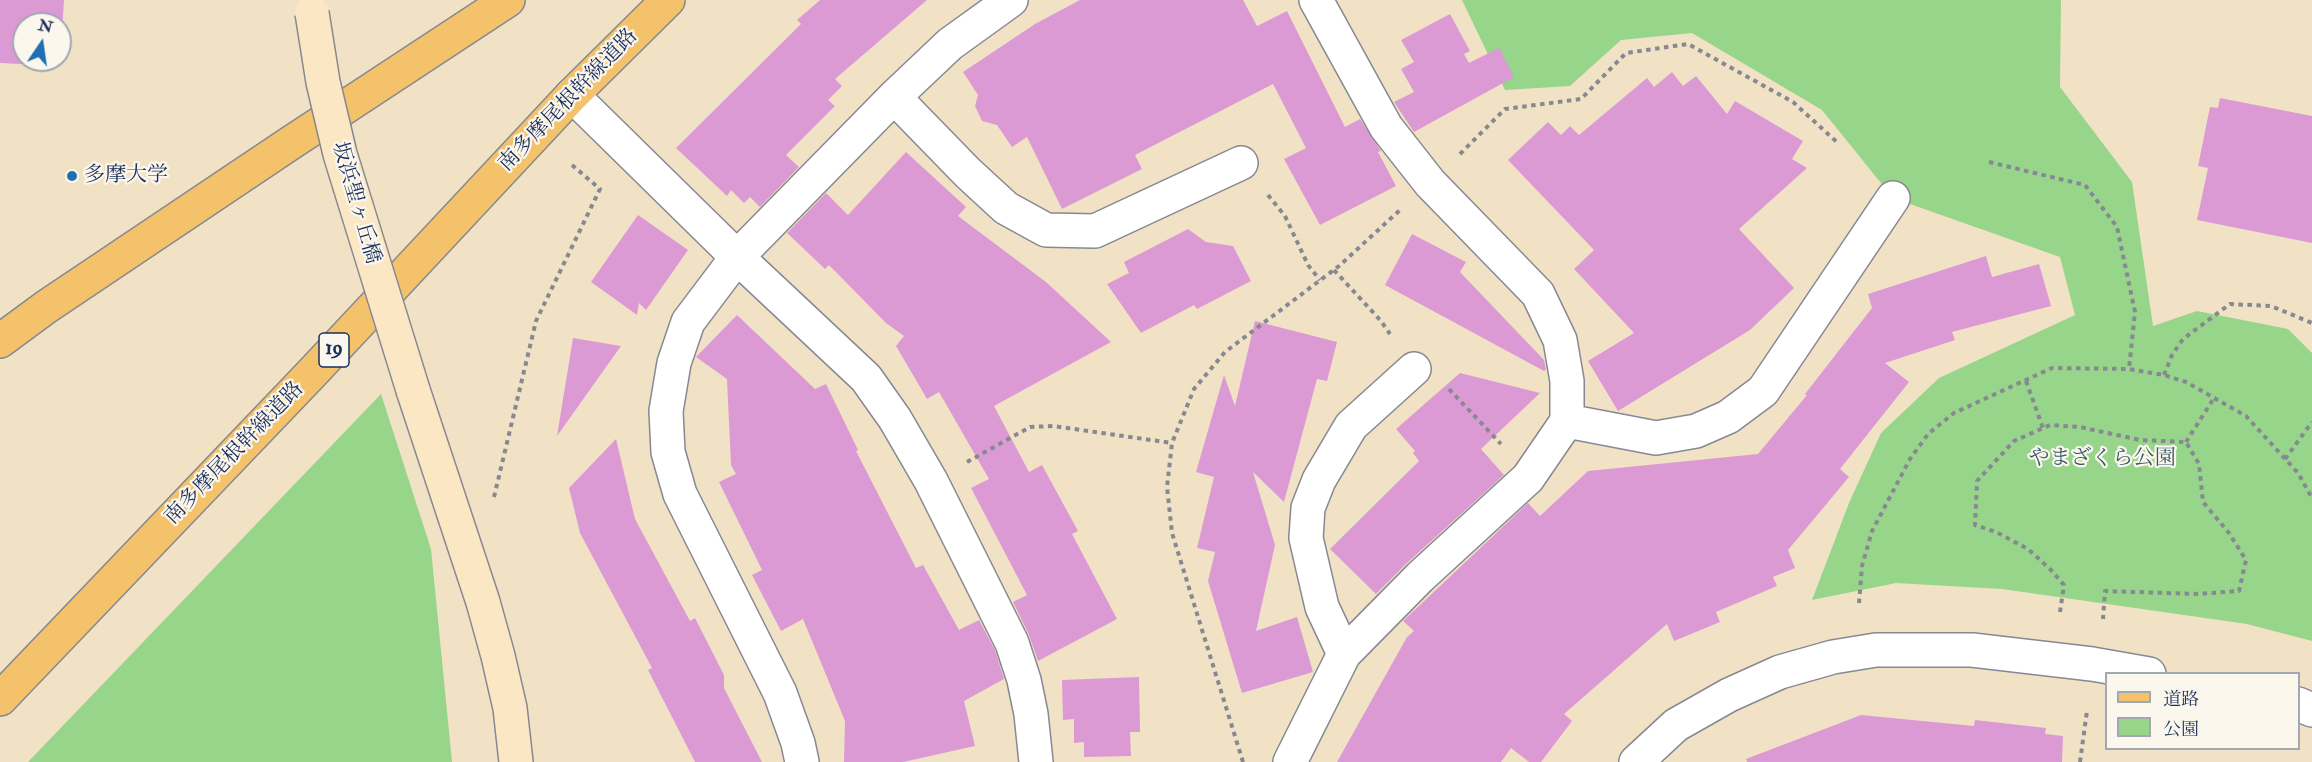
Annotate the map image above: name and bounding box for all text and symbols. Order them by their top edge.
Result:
north arrow [12,12,72,72]
text: N [36,15,55,38]
street label: 南多摩尾根幹線道路 [494,24,644,178]
street label: 坂浜聖ヶ丘橋 [326,139,384,267]
place label: 多摩大学 [84,163,168,189]
marker: 多摩大学 [65,169,79,183]
road number: 19 [319,333,349,367]
street label: 南多摩尾根幹線道路 [160,377,310,531]
park label: やまざくら公園 [2029,446,2175,472]
legend [2105,672,2300,750]
text: 道路 [2163,688,2199,711]
text: 公園 [2163,718,2199,741]

